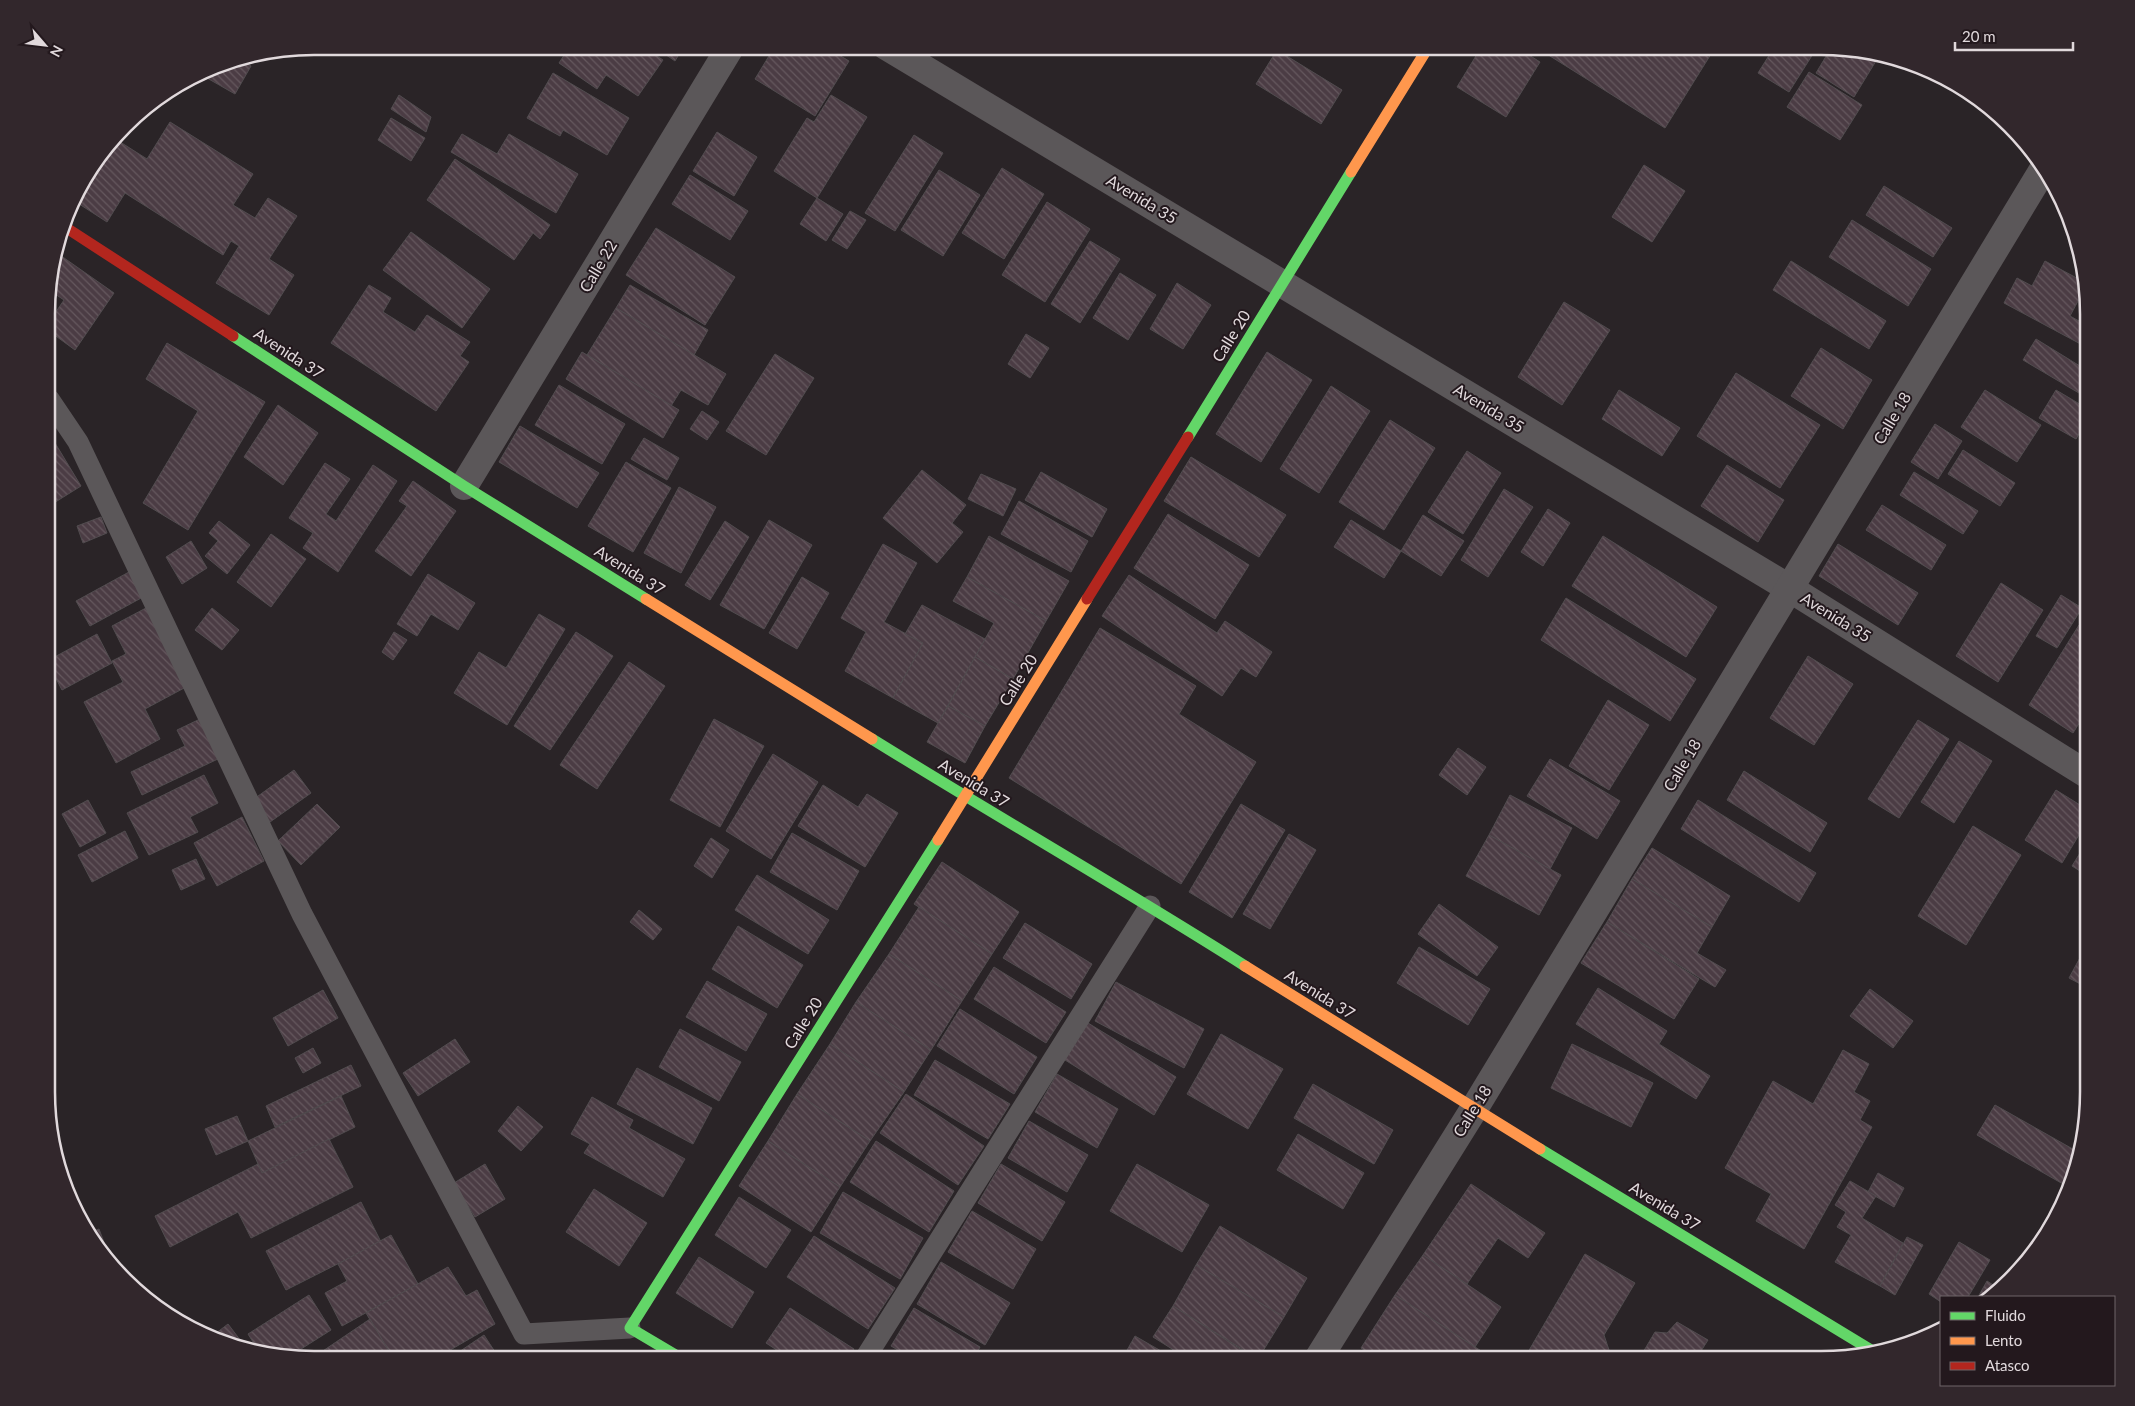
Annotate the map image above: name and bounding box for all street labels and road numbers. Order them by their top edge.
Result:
street label: Avenida 35 [1103,170,1181,227]
street label: Calle 22 [575,236,620,295]
street label: Calle 20 [1207,306,1254,365]
street label: Avenida 37 [251,323,328,382]
street label: Avenida 35 [1450,379,1528,436]
street label: Calle 18 [1869,388,1914,447]
street label: Avenida 37 [592,541,669,599]
street label: Avenida 35 [1798,588,1875,646]
street label: Calle 20 [994,650,1041,709]
street label: Calle 18 [1659,735,1704,794]
street label: Avenida 37 [935,754,1013,811]
street label: Avenida 37 [1282,965,1359,1023]
street label: Calle 20 [779,993,826,1052]
street label: Calle 18 [1448,1081,1495,1140]
street label: Avenida 37 [1626,1177,1704,1234]

